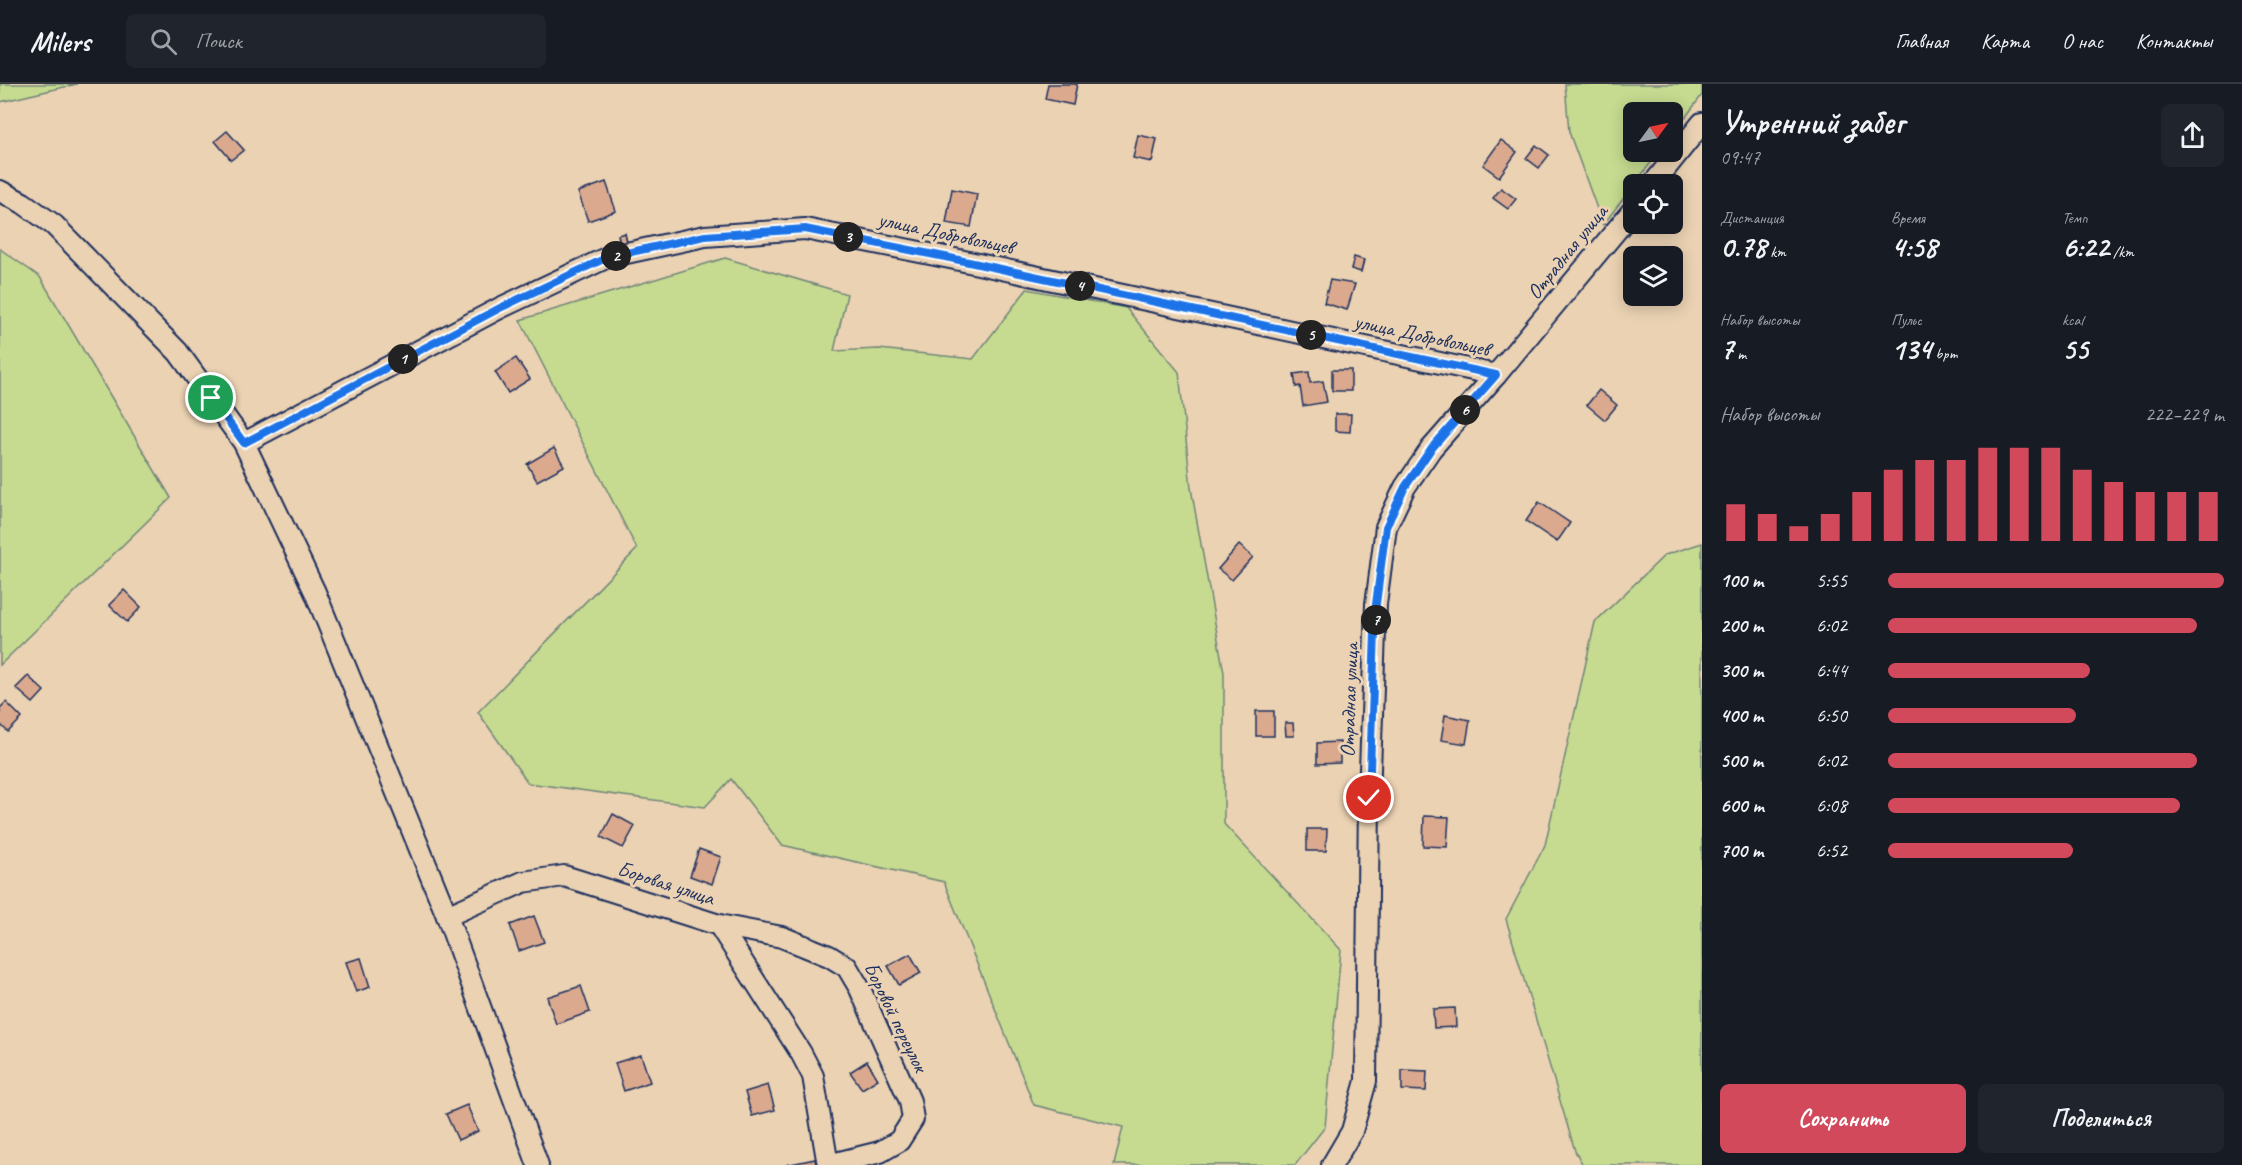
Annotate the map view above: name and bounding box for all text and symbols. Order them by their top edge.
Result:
search box [126,14,546,68]
text: Milers [30,24,90,59]
icon: search [147,25,180,58]
text: Поиск [195,27,242,55]
text: Главная [1895,28,1948,54]
text: Карта [1981,28,2029,54]
text: О нас [2062,28,2103,54]
text: Контакты [2136,28,2212,54]
text: Утренний забег [1720,101,1904,143]
north arrow [1623,102,1683,162]
map controls [1623,102,1683,306]
button: share [2161,104,2224,167]
text: 09:47 [1720,145,1760,170]
button: locate [1623,174,1683,234]
street label: Отрадная улица [1521,198,1615,305]
street label: улица Добровольцев [874,206,1020,261]
text: Дистанция [1720,208,1784,228]
text: Время [1891,208,1925,228]
text: Темп [2062,208,2088,228]
pin: 3 [833,222,863,252]
text: 3 [844,227,852,247]
text: 0.78 [1720,228,1766,266]
text: 4:58 [1891,228,1937,266]
text: 6:22 [2062,228,2109,266]
pin: 2 [601,241,631,271]
text: km [1766,242,1786,262]
text: /km [2109,242,2134,262]
text: 2 [612,246,620,266]
button: layers [1623,246,1683,306]
pin: 4 [1065,271,1095,301]
text: 4 [1076,276,1084,296]
street label: улица Добровольцев [1350,308,1496,363]
text: Набор высоты [1720,310,1799,330]
text: Пульс [1891,310,1922,330]
text: kcal [2062,310,2083,330]
pin: 5 [1296,320,1326,350]
text: 5 [1308,325,1314,345]
text: 7 [1720,330,1733,368]
text: 134 [1891,330,1932,368]
text: 55 [2062,330,2088,368]
pin: 1 [388,344,418,374]
text: m [1733,344,1746,364]
text: bpm [1932,344,1957,364]
text: 1 [399,349,407,369]
pin [185,372,236,423]
icon: arrive [194,381,227,414]
pin: 6 [1450,395,1480,425]
text: 6 [1461,400,1469,420]
text: Набор высоты [1720,402,1819,427]
text: 222–229 m [2145,402,2224,427]
text: 100 m [1720,568,1763,593]
text: 5:55 [1816,568,1847,593]
pin: 7 [1361,605,1391,635]
text: 7 [1372,610,1380,630]
text: 200 m [1720,613,1763,638]
text: 6:02 [1816,613,1847,638]
street label: Отрадная улица [1334,640,1364,758]
text: 300 m [1720,658,1763,683]
text: 6:44 [1816,658,1847,683]
text: 400 m [1720,703,1763,728]
text: 6:50 [1816,703,1847,728]
text: 500 m [1720,748,1763,773]
text: 6:02 [1816,748,1847,773]
pin [1343,772,1394,823]
icon: check [1352,781,1385,814]
text: 600 m [1720,793,1764,818]
text: 6:08 [1816,793,1847,818]
text: 700 m [1720,838,1763,863]
text: 6:52 [1816,838,1847,863]
street label: Боровая улица [614,855,719,911]
street label: Боровой переулок [858,958,935,1078]
button: Сохранить [1720,1084,1966,1153]
button: Поделиться [1978,1084,2224,1153]

